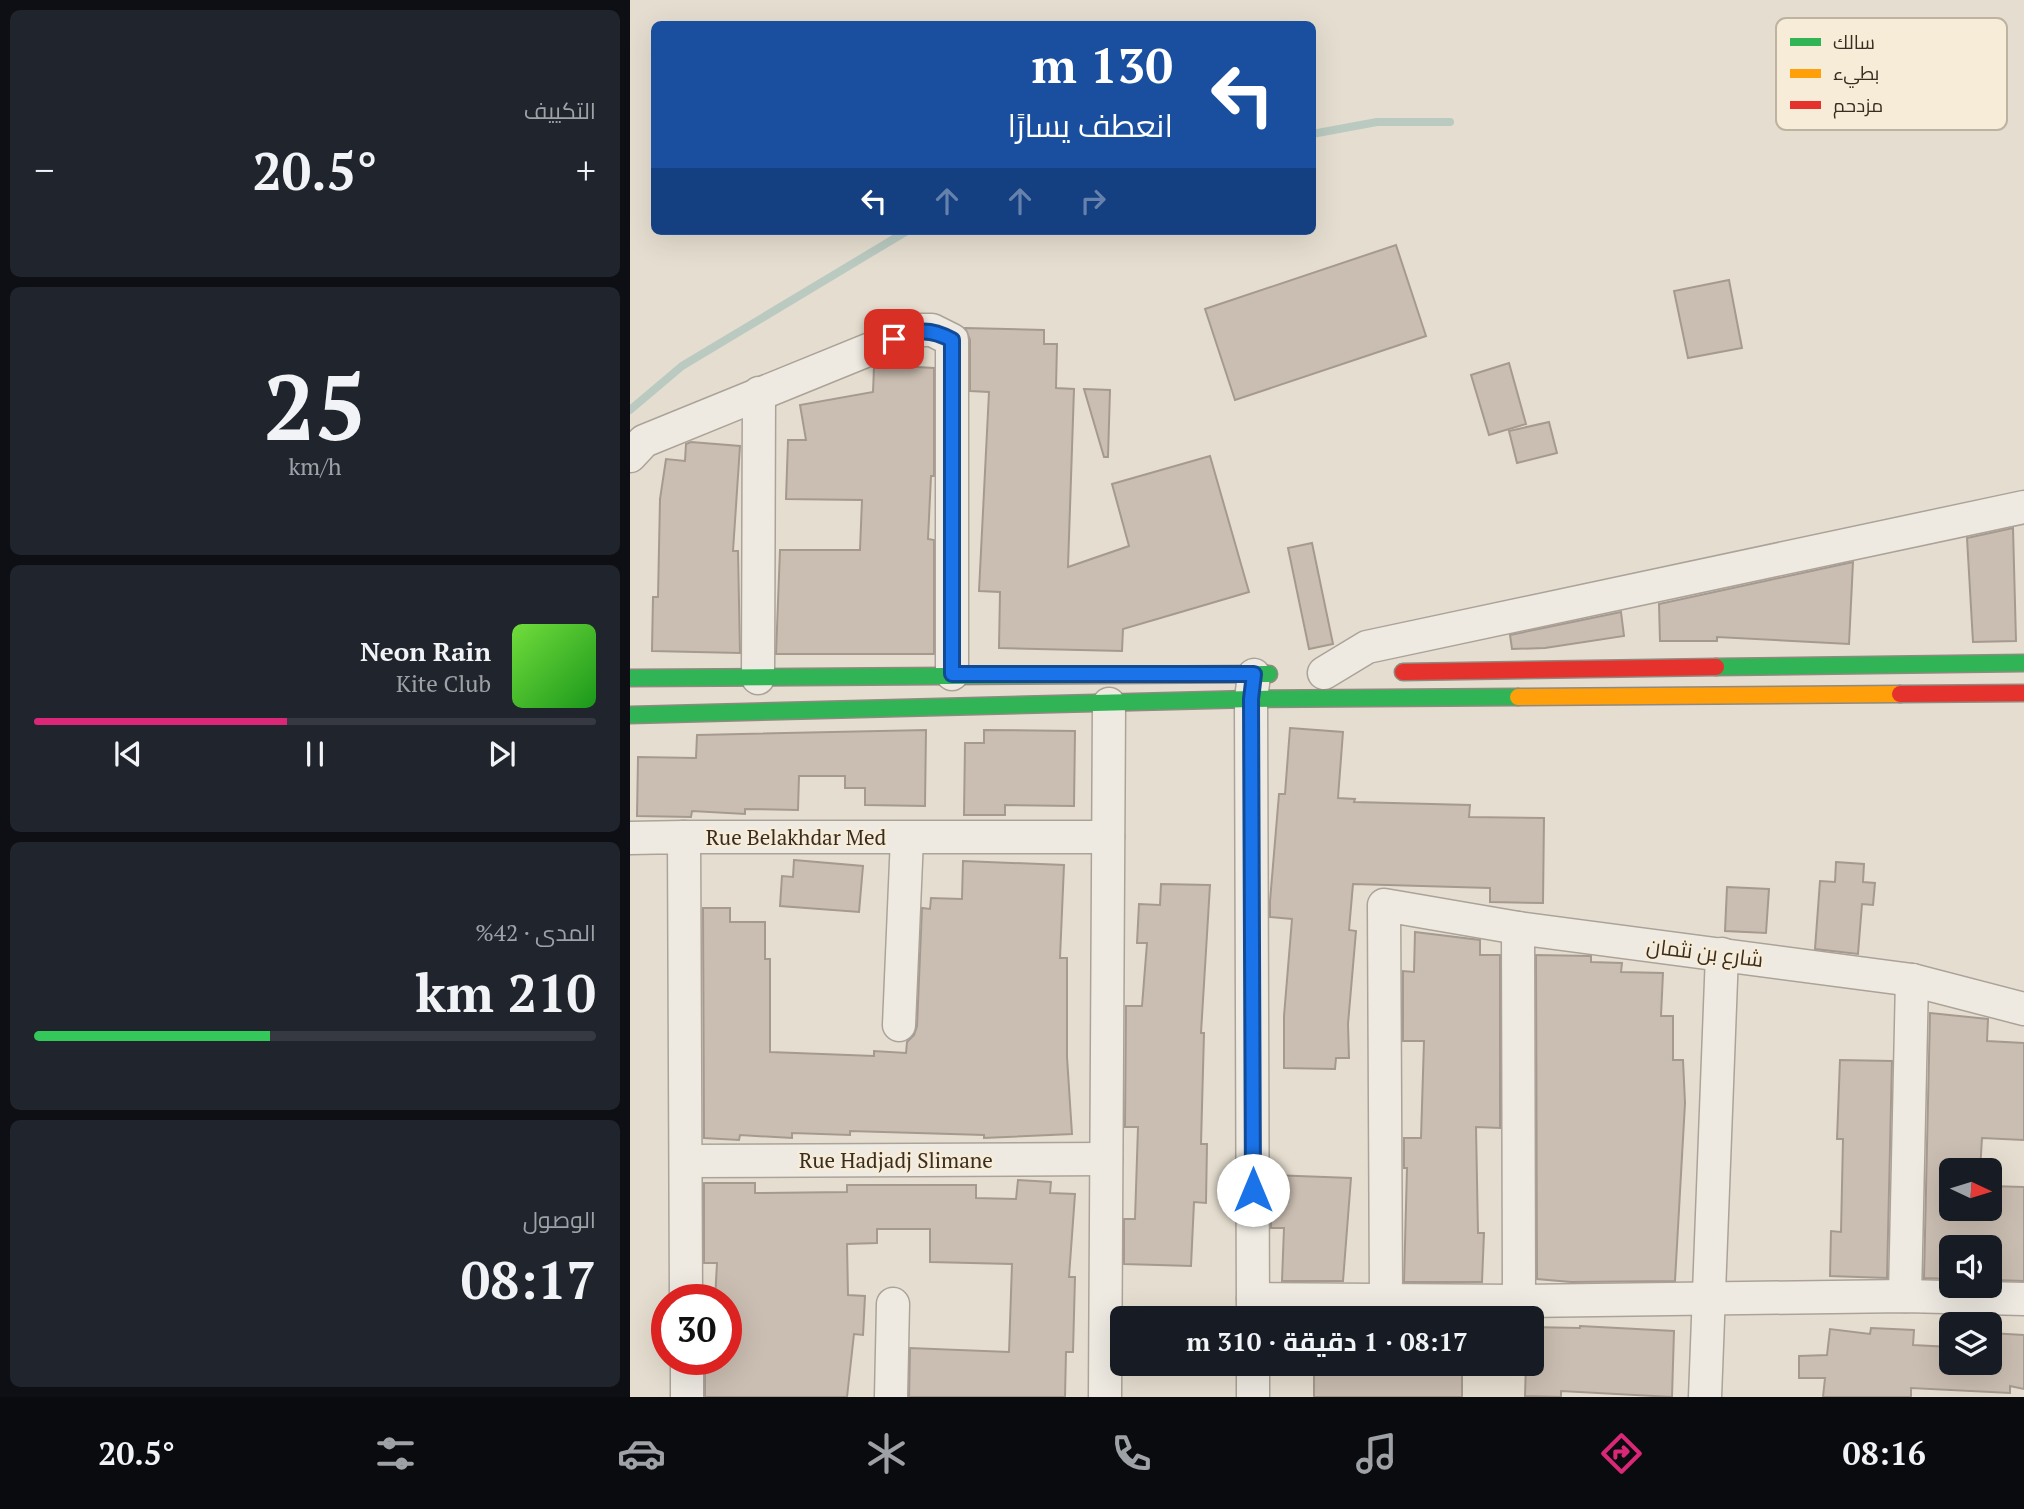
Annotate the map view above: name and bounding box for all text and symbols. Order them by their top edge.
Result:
legend [1776,18,2007,130]
text: سالك [1833,29,1875,54]
text: 130 m [1031,32,1173,97]
icon: left [1197,49,1288,140]
text: بطيء [1833,60,1879,88]
text: مزدحم [1833,92,1883,119]
text: التكييف [524,95,596,126]
text: انعطف يسارًا [1007,104,1173,146]
text: 20.5° [252,136,378,205]
text: − [34,145,54,195]
text: + [576,145,596,195]
icon: left [855,182,893,220]
icon: ahead [928,182,966,220]
icon: ahead [1001,182,1039,220]
icon: right [1074,182,1112,220]
pin [864,309,924,369]
icon: arrive [875,320,913,358]
text: 25 [264,345,366,466]
text: km/h [288,451,342,482]
text: Neon Rain [360,634,491,668]
text: Kite Club [396,668,491,699]
icon: previous [109,735,147,773]
icon: pause [296,735,334,773]
icon: next [483,735,521,773]
street label: Rue Belakhdar Med [706,823,887,851]
text: المدى · 42% [475,917,596,948]
street label: شارع بن نثمان [1645,931,1765,974]
text: 210 km [415,958,596,1027]
street label: Rue Hadjadj Slimane [799,1146,993,1174]
position arrow [1216,1153,1290,1227]
north arrow [1939,1158,2002,1222]
map controls [1939,1158,2002,1375]
text: الوصول [523,1204,596,1235]
button: sound [1939,1235,2002,1298]
text: 08:17 [461,1245,596,1314]
speed limit sign: 30 [651,1284,742,1375]
button: layers [1939,1312,2002,1375]
text: 08:17 · 1 دقيقة · 310 m [1186,1324,1468,1358]
icon: filters [371,1429,420,1478]
icon: car [617,1429,666,1478]
icon: climate [862,1429,911,1478]
icon: phone [1107,1429,1156,1478]
icon: music [1352,1429,1401,1478]
icon: directions [1597,1429,1646,1478]
text: 20.5° [98,1432,175,1474]
text: 08:16 [1843,1432,1926,1474]

